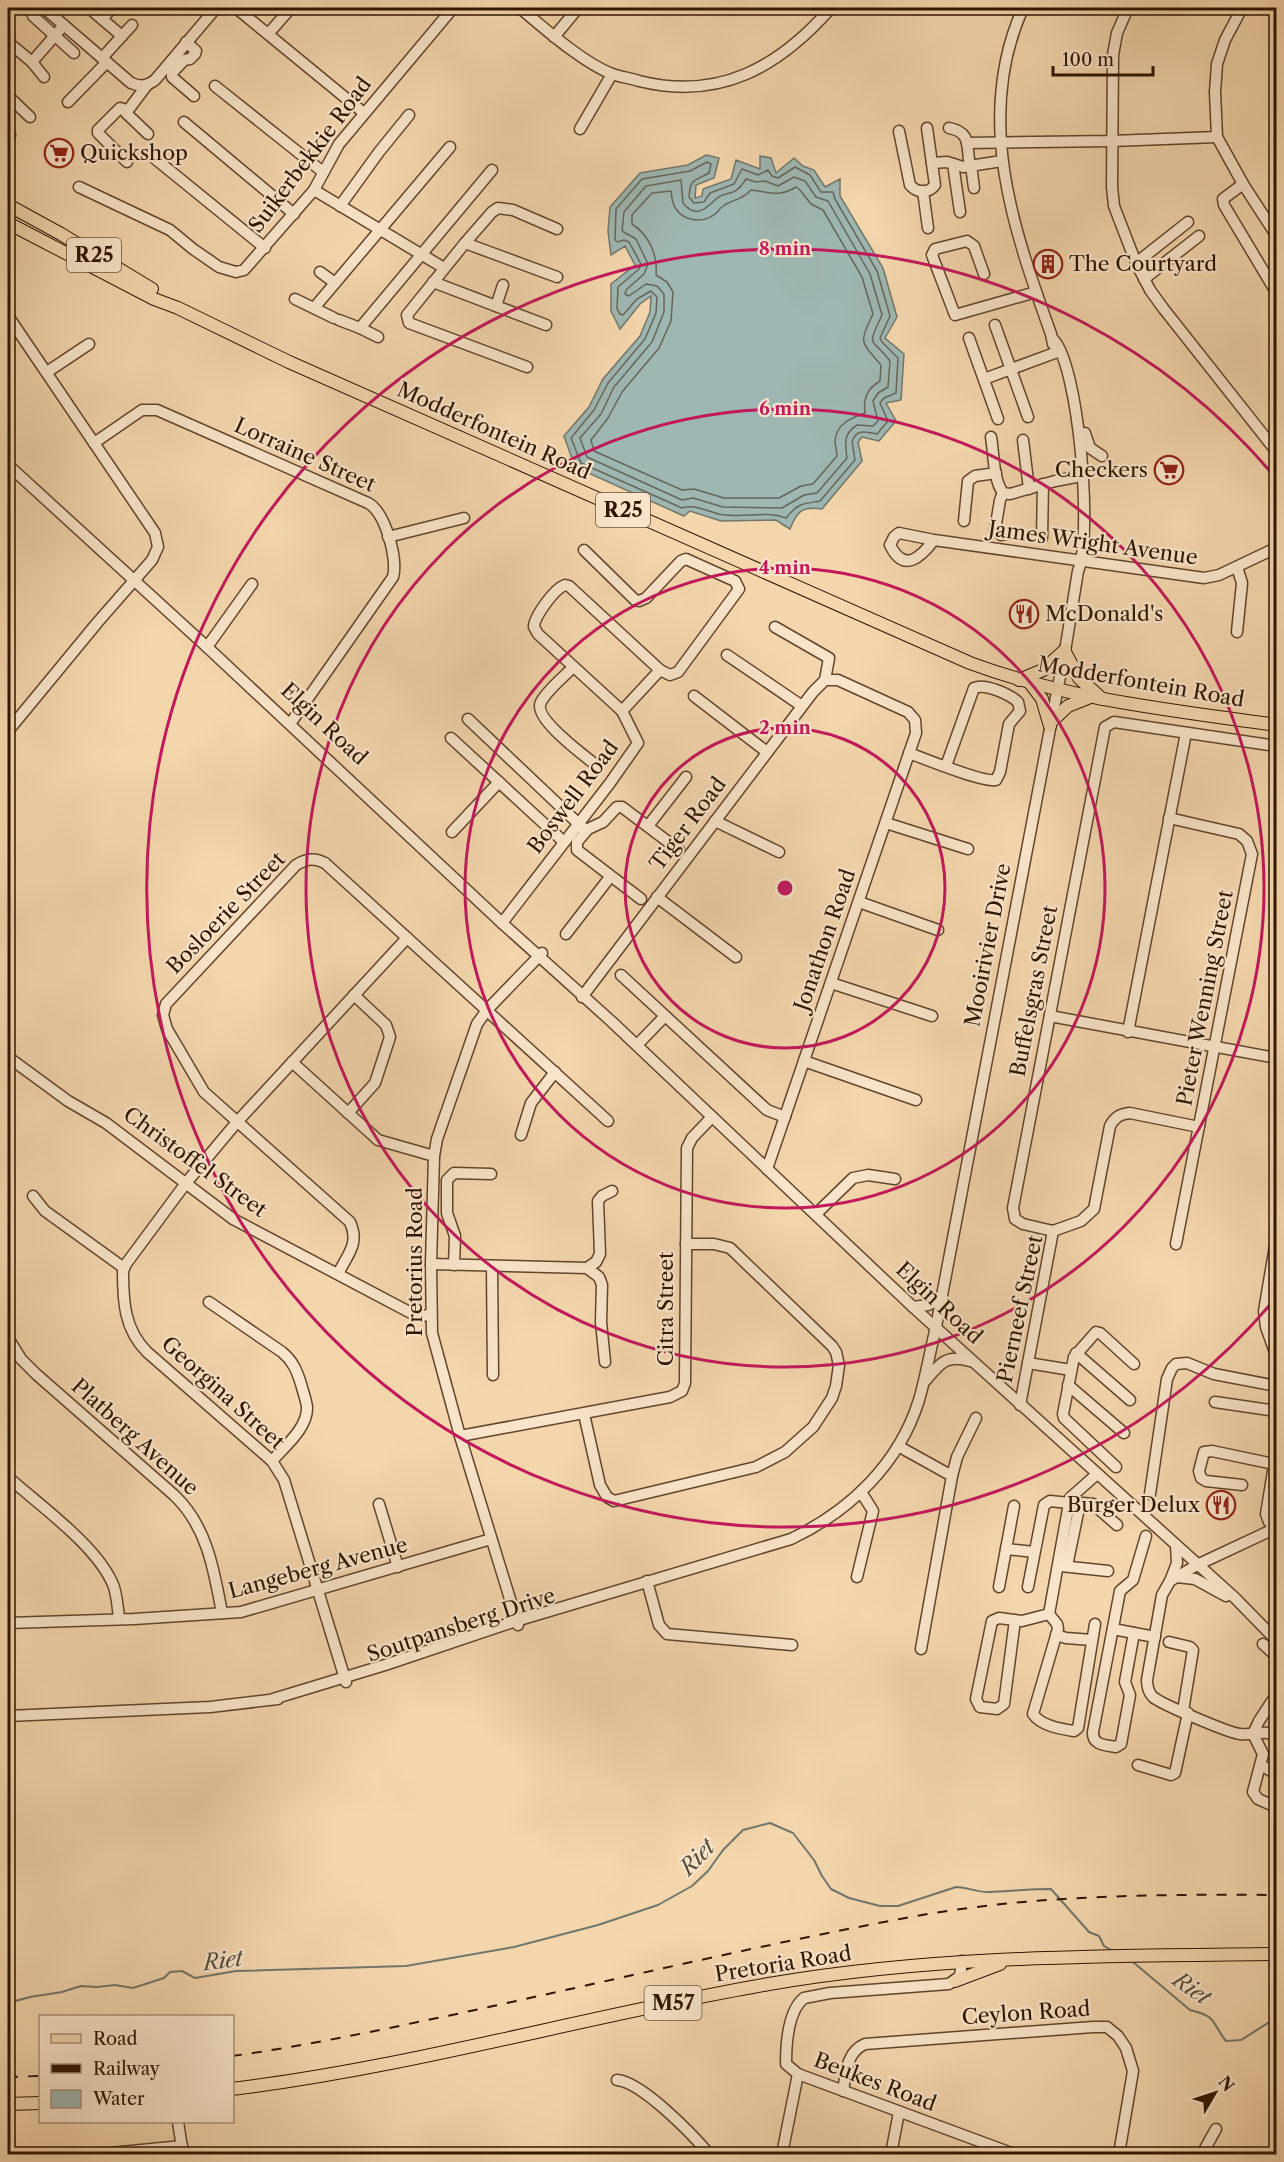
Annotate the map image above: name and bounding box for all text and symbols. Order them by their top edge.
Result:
scale bar [1053,39,1154,77]
text: 100 m [1062,49,1114,71]
street label: Suikerbekkie Road [243,72,376,237]
supermarket icon: Quickshop [43,137,75,169]
place label: Quickshop [80,140,188,165]
road number: R25 [67,238,121,272]
text: 8 min [759,238,812,260]
building icon: The Courtyard [1032,248,1064,280]
place label: The Courtyard [1069,251,1217,276]
street label: Modderfontein Road [394,377,595,485]
text: 6 min [759,398,812,420]
street label: Lorraine Street [231,412,380,497]
supermarket icon: Checkers [1153,454,1185,486]
place label: Checkers [1055,457,1148,482]
road number: R25 [596,493,650,527]
street label: James Wright Avenue [984,515,1199,570]
text: 4 min [759,557,812,579]
restaurant icon: McDonald's [1008,598,1040,630]
place label: McDonald's [1045,601,1163,626]
street label: Modderfontein Road [1036,651,1247,712]
street label: Elgin Road [276,677,373,770]
text: 2 min [759,717,812,739]
street label: Boswell Road [522,735,623,858]
street label: Tiger Road [644,772,731,875]
street label: Bosloerie Street [161,846,290,979]
street label: Mooirivier Drive [959,861,1016,1029]
street label: Jonathon Road [788,865,861,1017]
centre of rings [775,878,795,898]
street label: Pieter Wenning Street [1171,887,1238,1108]
street label: Buffelsgras Street [1005,903,1062,1079]
street label: Christoffel Street [119,1101,272,1222]
street label: Pretorius Road [402,1187,427,1337]
street label: Pierneef Street [992,1232,1047,1385]
street label: Citra Street [653,1251,678,1366]
street label: Elgin Road [891,1256,988,1349]
street label: Georgina Street [157,1331,290,1455]
street label: Platberg Avenue [67,1373,204,1500]
restaurant icon: Burger Delux [1205,1489,1237,1521]
place label: Burger Delux [1067,1492,1201,1517]
street label: Langeberg Avenue [226,1532,410,1603]
street label: Soutpansberg Drive [364,1582,558,1667]
water label: Riet [673,1833,722,1882]
street label: Pretoria Road [713,1940,853,1987]
water label: Riet [200,1945,245,1977]
water label: Riet [1166,1965,1217,2011]
road number: M57 [644,1986,702,2020]
street label: Ceylon Road [961,1996,1091,2029]
legend [39,2015,234,2123]
text: Road [93,2028,138,2050]
street label: Beukes Road [810,2047,940,2116]
text: Railway [93,2058,161,2080]
north arrow [1185,2063,1245,2123]
text: N [1215,2072,1239,2095]
text: Water [92,2088,145,2110]

